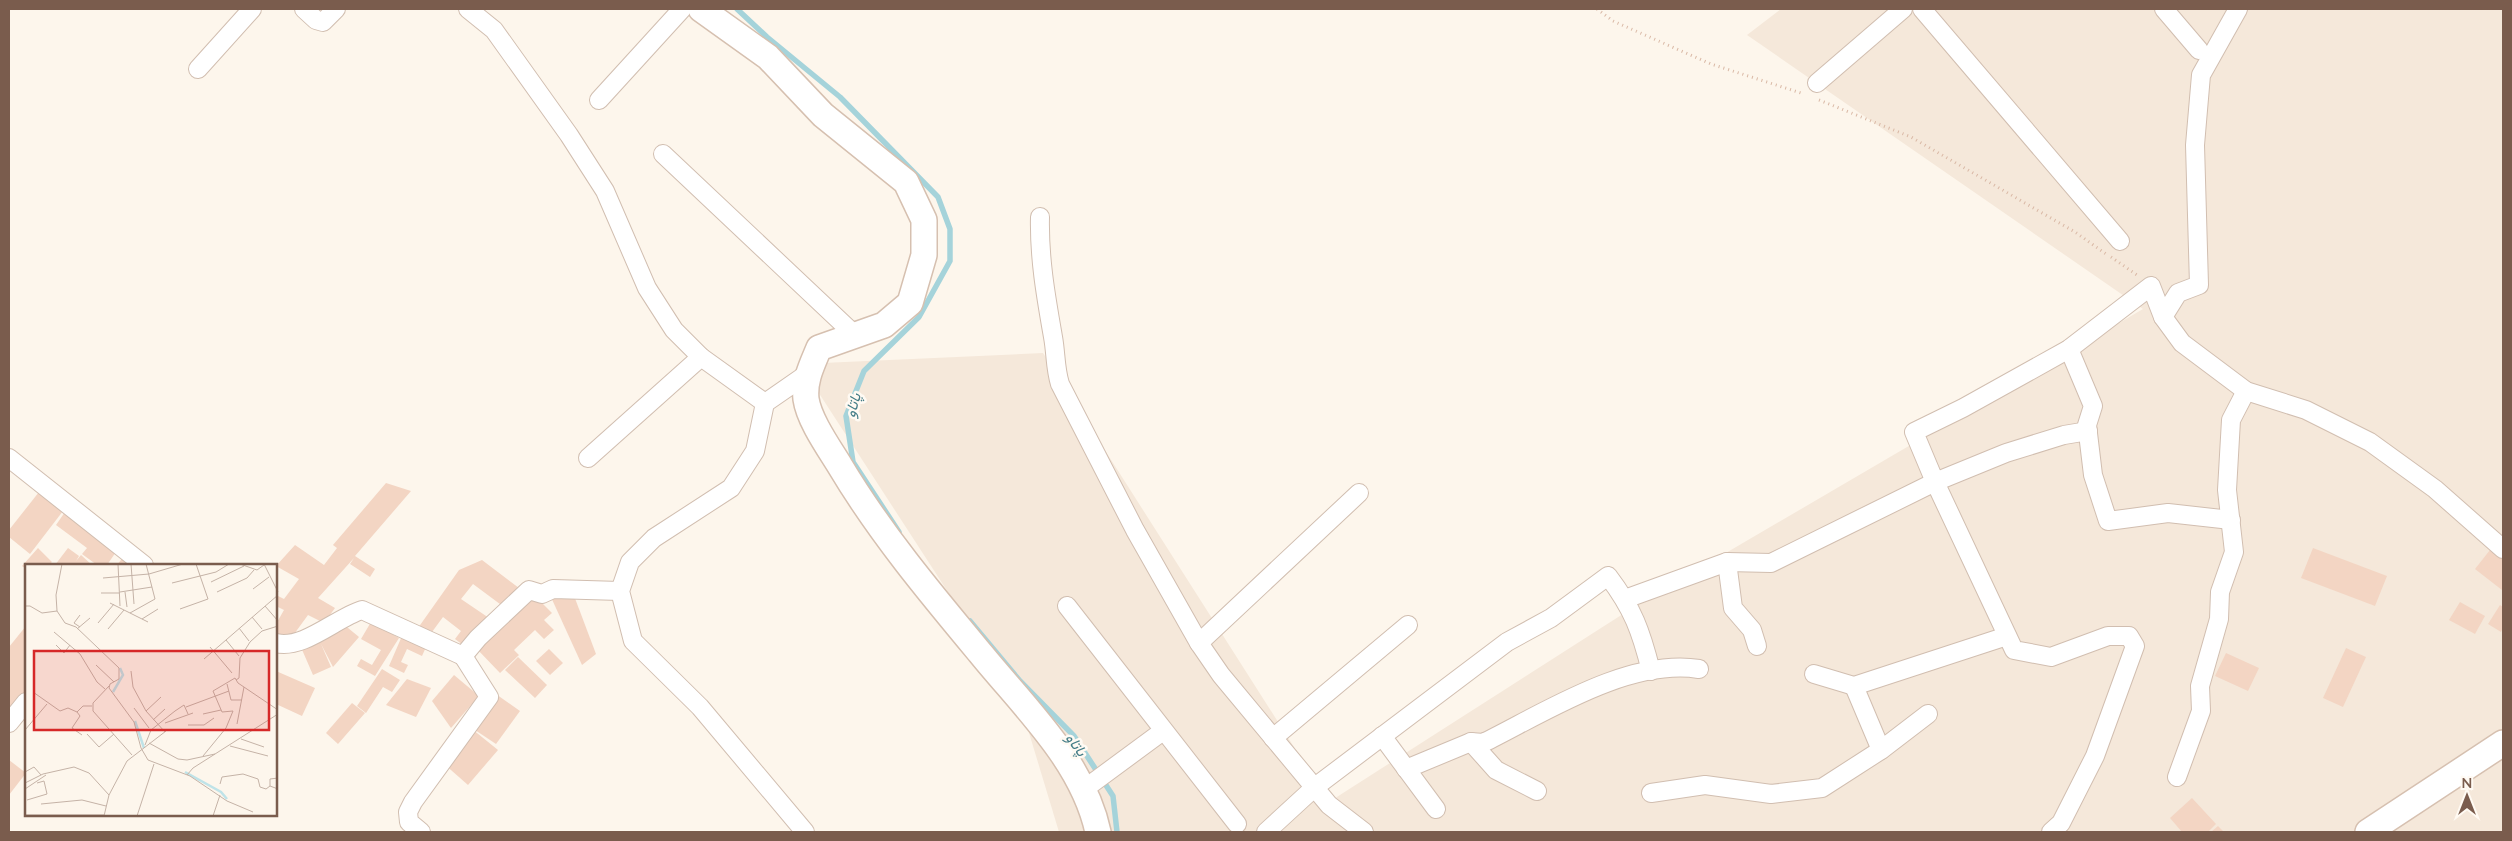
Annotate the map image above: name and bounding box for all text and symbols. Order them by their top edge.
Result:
water label: پاتاو [840,391,866,420]
inset map [25,564,278,816]
water label: پاتاو [1061,729,1092,761]
north arrow [2442,771,2492,821]
text: N [2462,774,2472,791]

